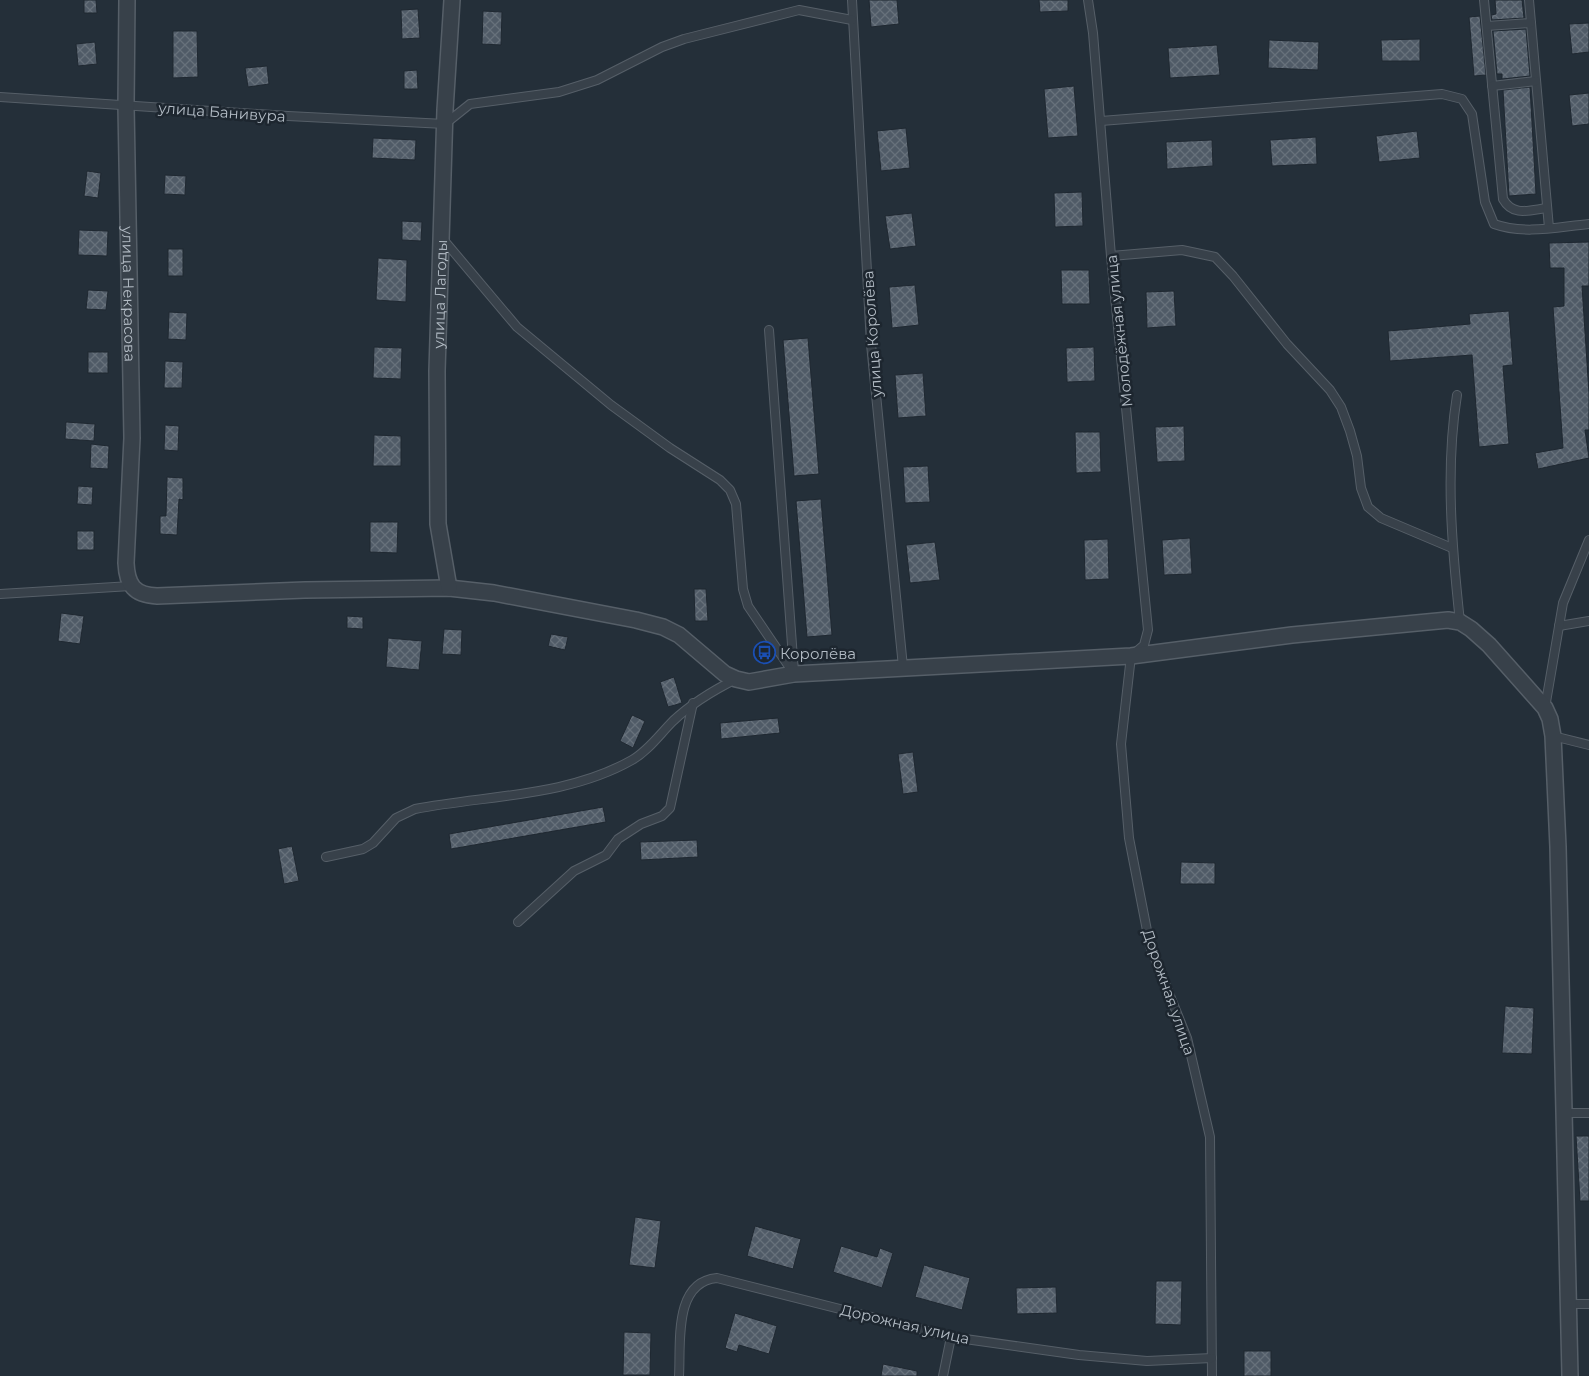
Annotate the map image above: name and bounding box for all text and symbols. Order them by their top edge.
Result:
street label: улица Банивура [157,98,286,126]
street label: улица Некрасова [119,225,140,362]
street label: улица Лагоды [428,239,451,350]
street label: Молодёжная улица [1102,254,1136,408]
street label: улица Королёва [858,270,886,399]
bus stop icon: Королёва [752,641,776,665]
place label: Королёва [780,644,856,663]
street label: Дорожная улица [1139,927,1199,1057]
street label: Дорожная улица [839,1300,971,1348]

